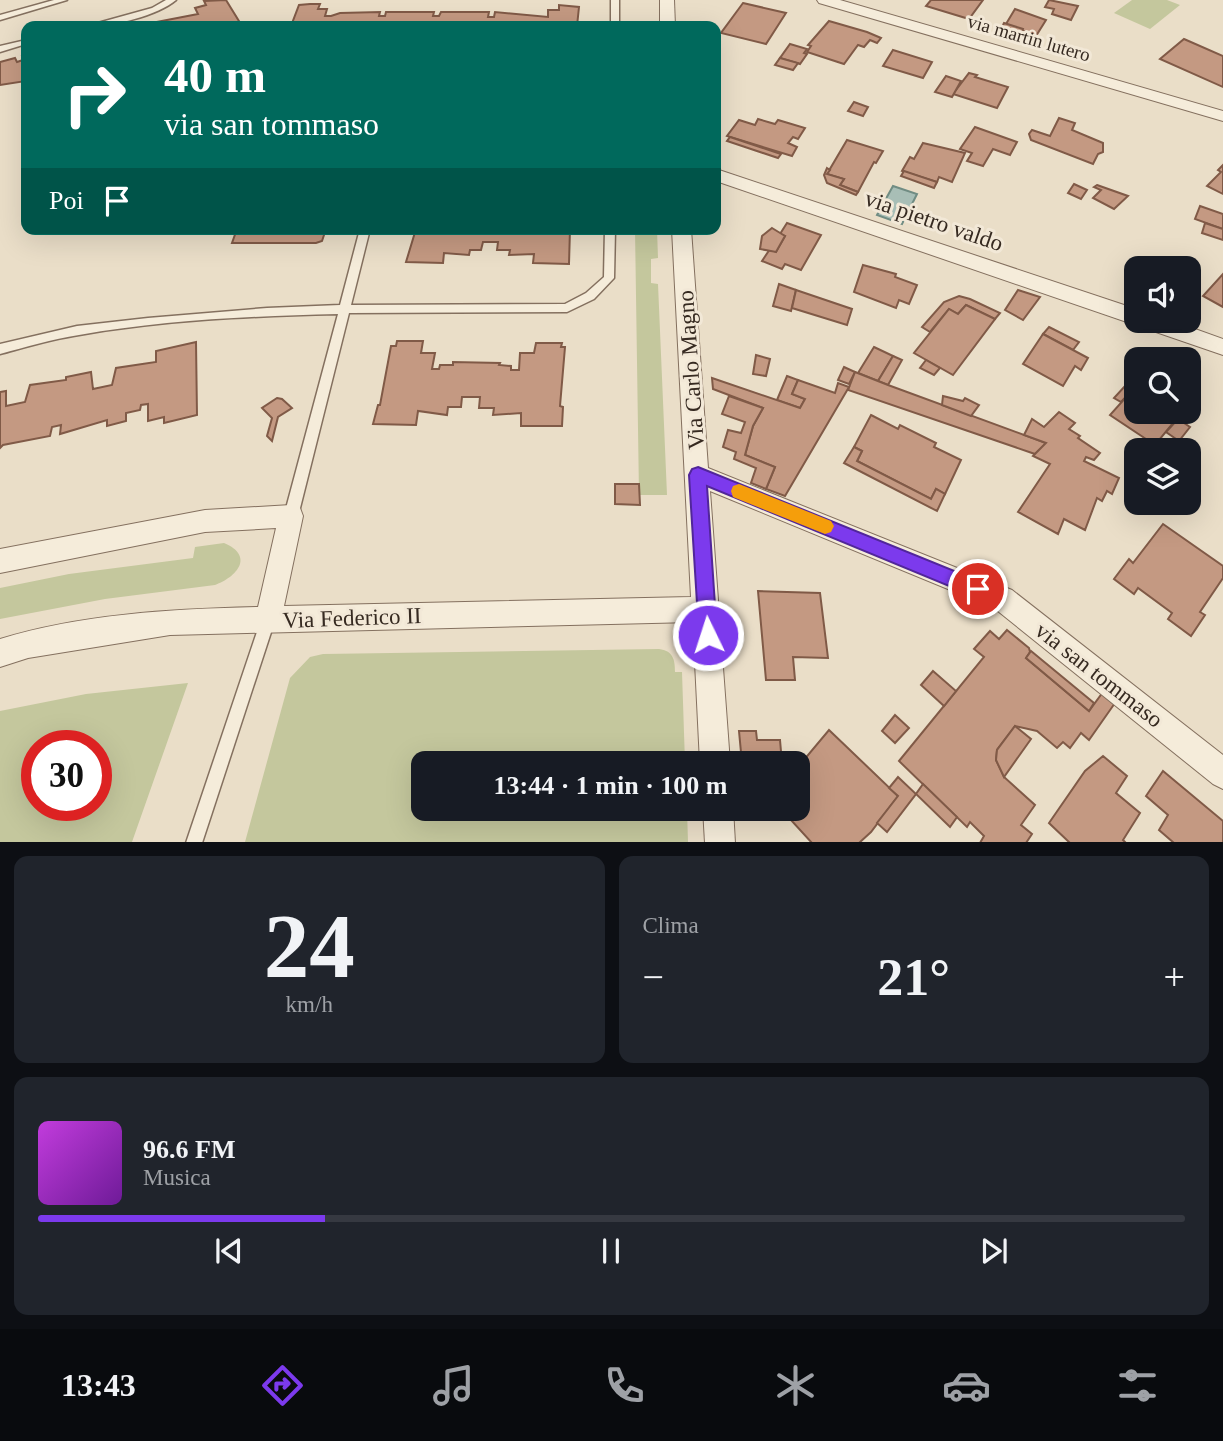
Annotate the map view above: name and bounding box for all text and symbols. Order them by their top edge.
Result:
street label: via martin lutero [965,10,1093,66]
text: 40 m [164,48,266,103]
icon: right [49,49,140,140]
text: via san tommaso [164,106,379,142]
icon: arrive [98,182,136,220]
text: Poi [49,186,84,215]
street label: via pietro valdo [862,186,1006,256]
map controls [1124,256,1201,515]
button: sound [1124,256,1201,333]
street label: Via Carlo Magno [673,290,709,450]
button: search [1124,347,1201,424]
button: layers [1124,438,1201,515]
pin [948,559,1008,619]
icon: arrive [959,570,997,608]
position arrow [671,598,745,672]
street label: Via Federico II [282,603,422,633]
street label: via san tommaso [1030,618,1168,732]
speed limit sign: 30 [21,730,112,821]
text: 13:44 · 1 min · 100 m [494,771,728,800]
text: 24 [264,896,355,997]
text: Clima [643,913,699,938]
text: 21° [877,949,950,1006]
text: − [643,956,664,998]
text: + [1164,956,1185,998]
text: km/h [286,992,333,1017]
text: 96.6 FM [143,1135,235,1164]
text: Musica [143,1165,211,1190]
icon: previous [210,1232,248,1270]
icon: pause [592,1232,630,1270]
icon: next [975,1232,1013,1270]
icon: directions [258,1361,307,1410]
icon: music [429,1361,478,1410]
icon: phone [600,1361,649,1410]
icon: climate [771,1361,820,1410]
icon: car [942,1361,991,1410]
icon: filters [1113,1361,1162,1410]
text: 13:43 [61,1367,136,1403]

